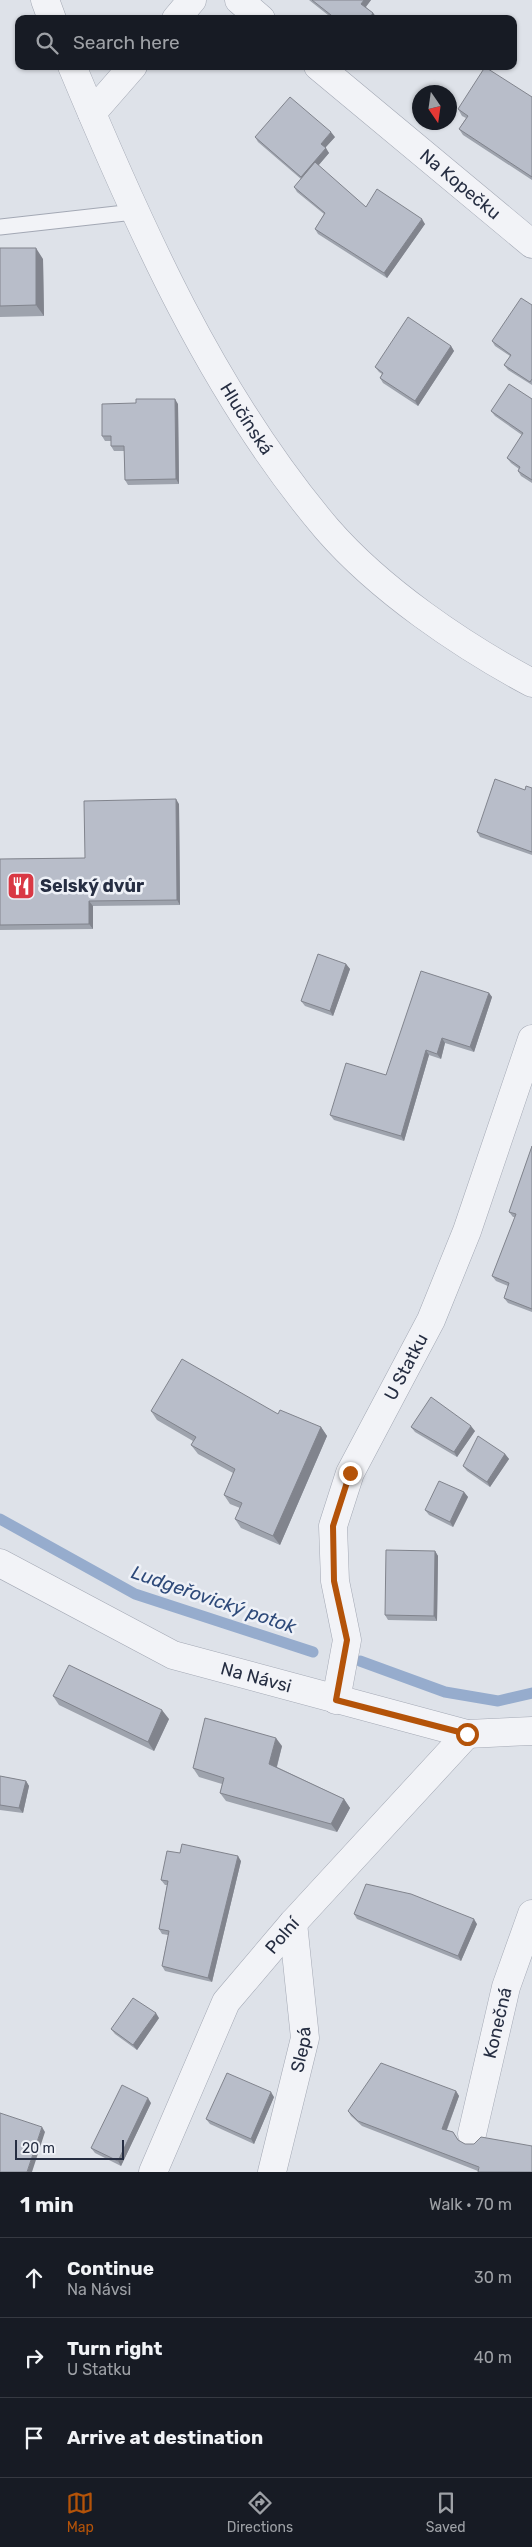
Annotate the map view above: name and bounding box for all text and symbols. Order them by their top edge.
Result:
search box [15,15,517,70]
icon: search [33,29,61,57]
text: Search here [73,31,180,54]
north arrow [412,85,457,130]
street label: Na Kopečku [415,144,505,224]
street label: Hlučínská [215,379,278,459]
restaurant icon: Selský dvůr [6,871,36,901]
place label: Selský dvůr [40,875,144,897]
street label: U Statku [380,1330,433,1404]
route end [339,1462,362,1485]
water label: Ludgeřovický potok [128,1560,299,1639]
street label: Na Návsi [218,1657,294,1697]
route start [456,1723,479,1746]
street label: Polní [260,1911,305,1959]
street label: Konečná [479,1985,517,2061]
street label: Slepá [286,2026,316,2075]
scale bar [15,2137,124,2160]
text: 20 m [22,2140,55,2157]
text: 1 min [20,2192,74,2217]
text: Walk · 70 m [429,2195,512,2214]
text: Continue [67,2257,154,2280]
icon: ahead [20,2264,48,2292]
text: 30 m [474,2268,512,2287]
text: Na Návsi [67,2280,131,2299]
text: Turn right [67,2337,162,2360]
icon: right [20,2344,48,2372]
text: 40 m [474,2348,512,2367]
text: U Statku [67,2360,131,2379]
icon: arrive [20,2424,48,2452]
text: Arrive at destination [67,2426,263,2449]
tab: Map [66,2489,94,2536]
tab: Directions [227,2489,293,2536]
tab: Saved [426,2489,466,2536]

